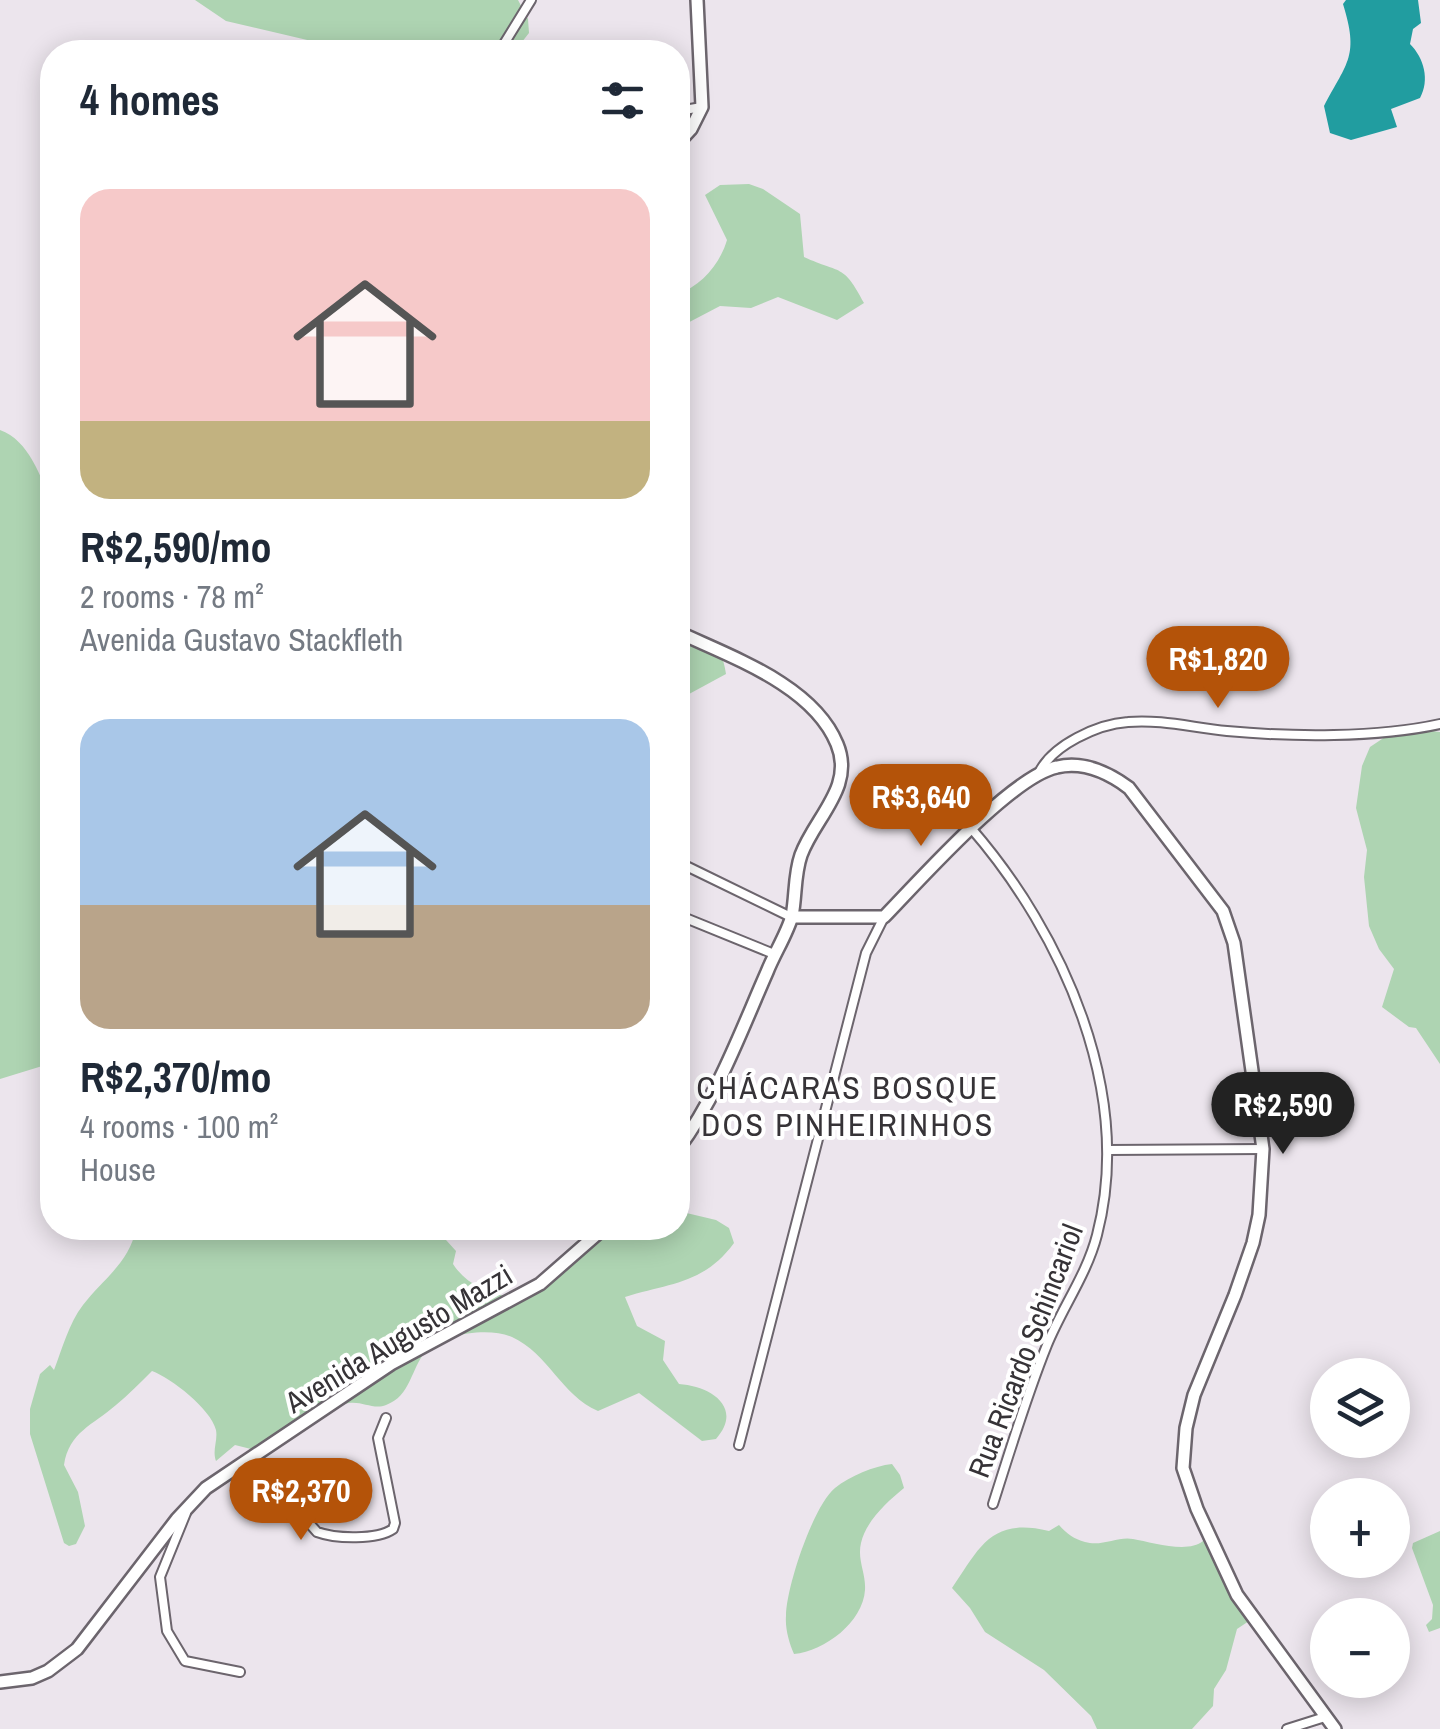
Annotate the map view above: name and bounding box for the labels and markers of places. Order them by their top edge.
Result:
pin: R$1,820 [1126,626,1310,711]
pin: R$3,640 [829,764,1013,849]
pin: R$2,590 [1191,1072,1375,1157]
pin: R$2,370 [209,1458,393,1543]

